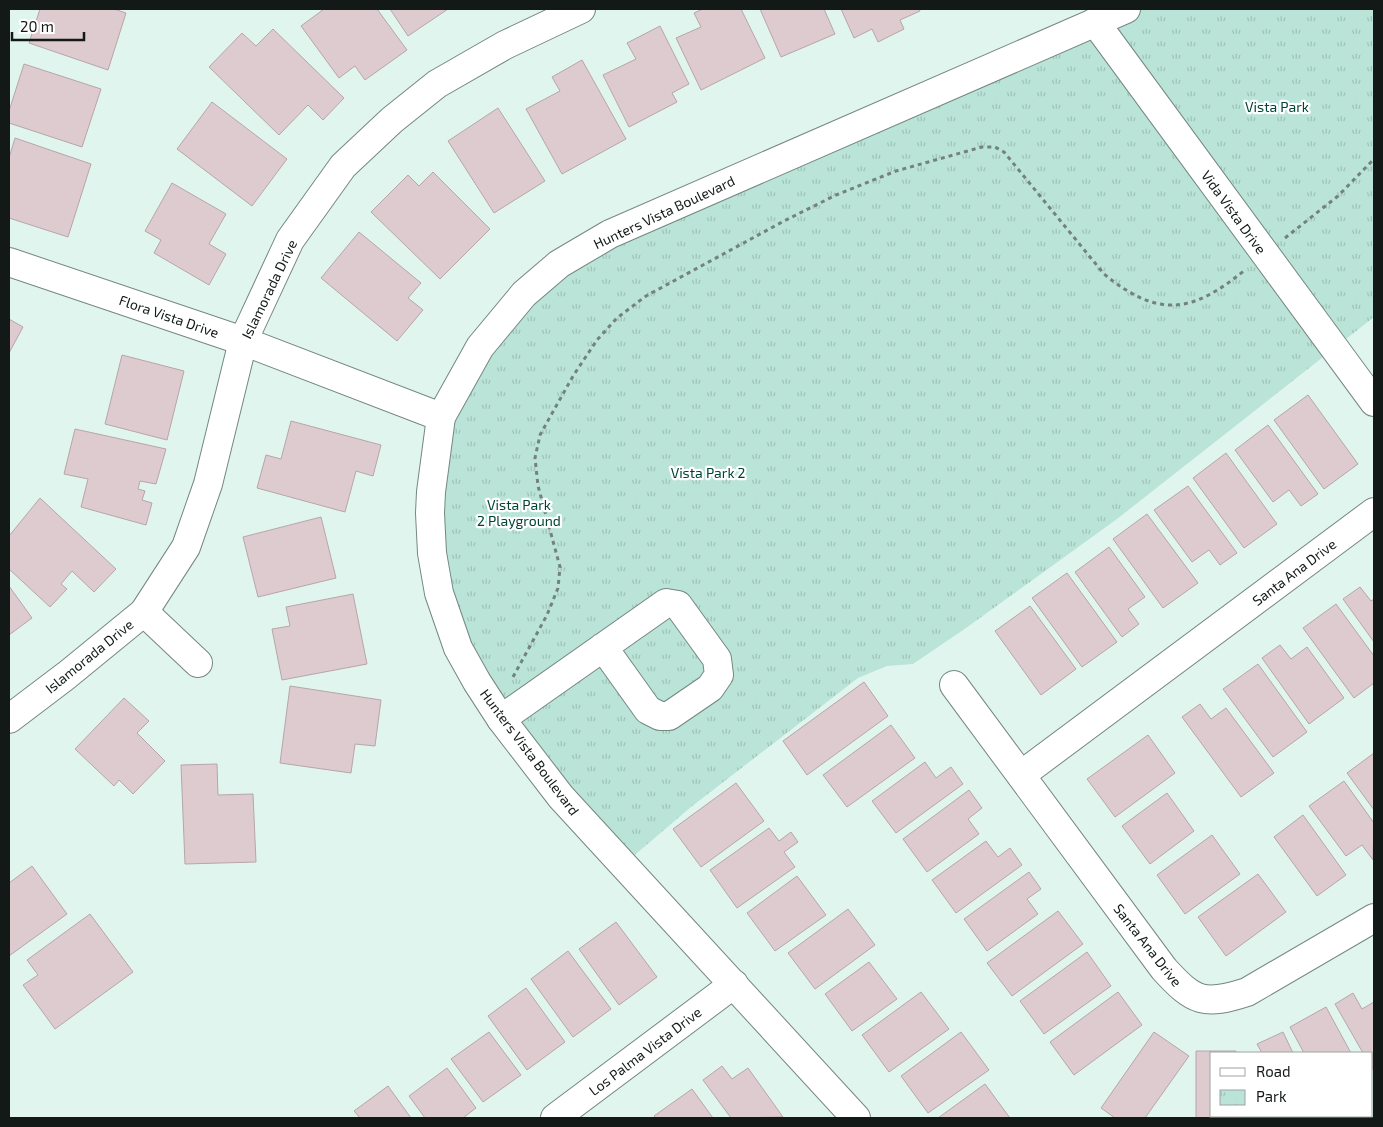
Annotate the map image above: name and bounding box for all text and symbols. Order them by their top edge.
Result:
scale bar [12,10,85,42]
text: 20 m [20,17,54,35]
park label: Vista Park [1245,98,1309,115]
street label: Vida Vista Drive [1198,167,1270,257]
street label: Hunters Vista Boulevard [591,172,737,252]
street label: Islamorada Drive [238,237,300,341]
street label: Flora Vista Drive [117,291,221,341]
park label: Vista Park 2 [671,464,745,481]
park label: Vista Park 2 Playground [477,496,561,529]
street label: Santa Ana Drive [1249,535,1339,609]
street label: Islamorada Drive [42,615,136,697]
street label: Hunters Vista Boulevard [477,685,583,819]
street label: Santa Ana Drive [1110,900,1186,990]
street label: Los Palma Vista Drive [585,1003,705,1099]
legend [1210,1052,1373,1117]
text: Road [1256,1062,1291,1080]
text: Park [1256,1087,1287,1105]

